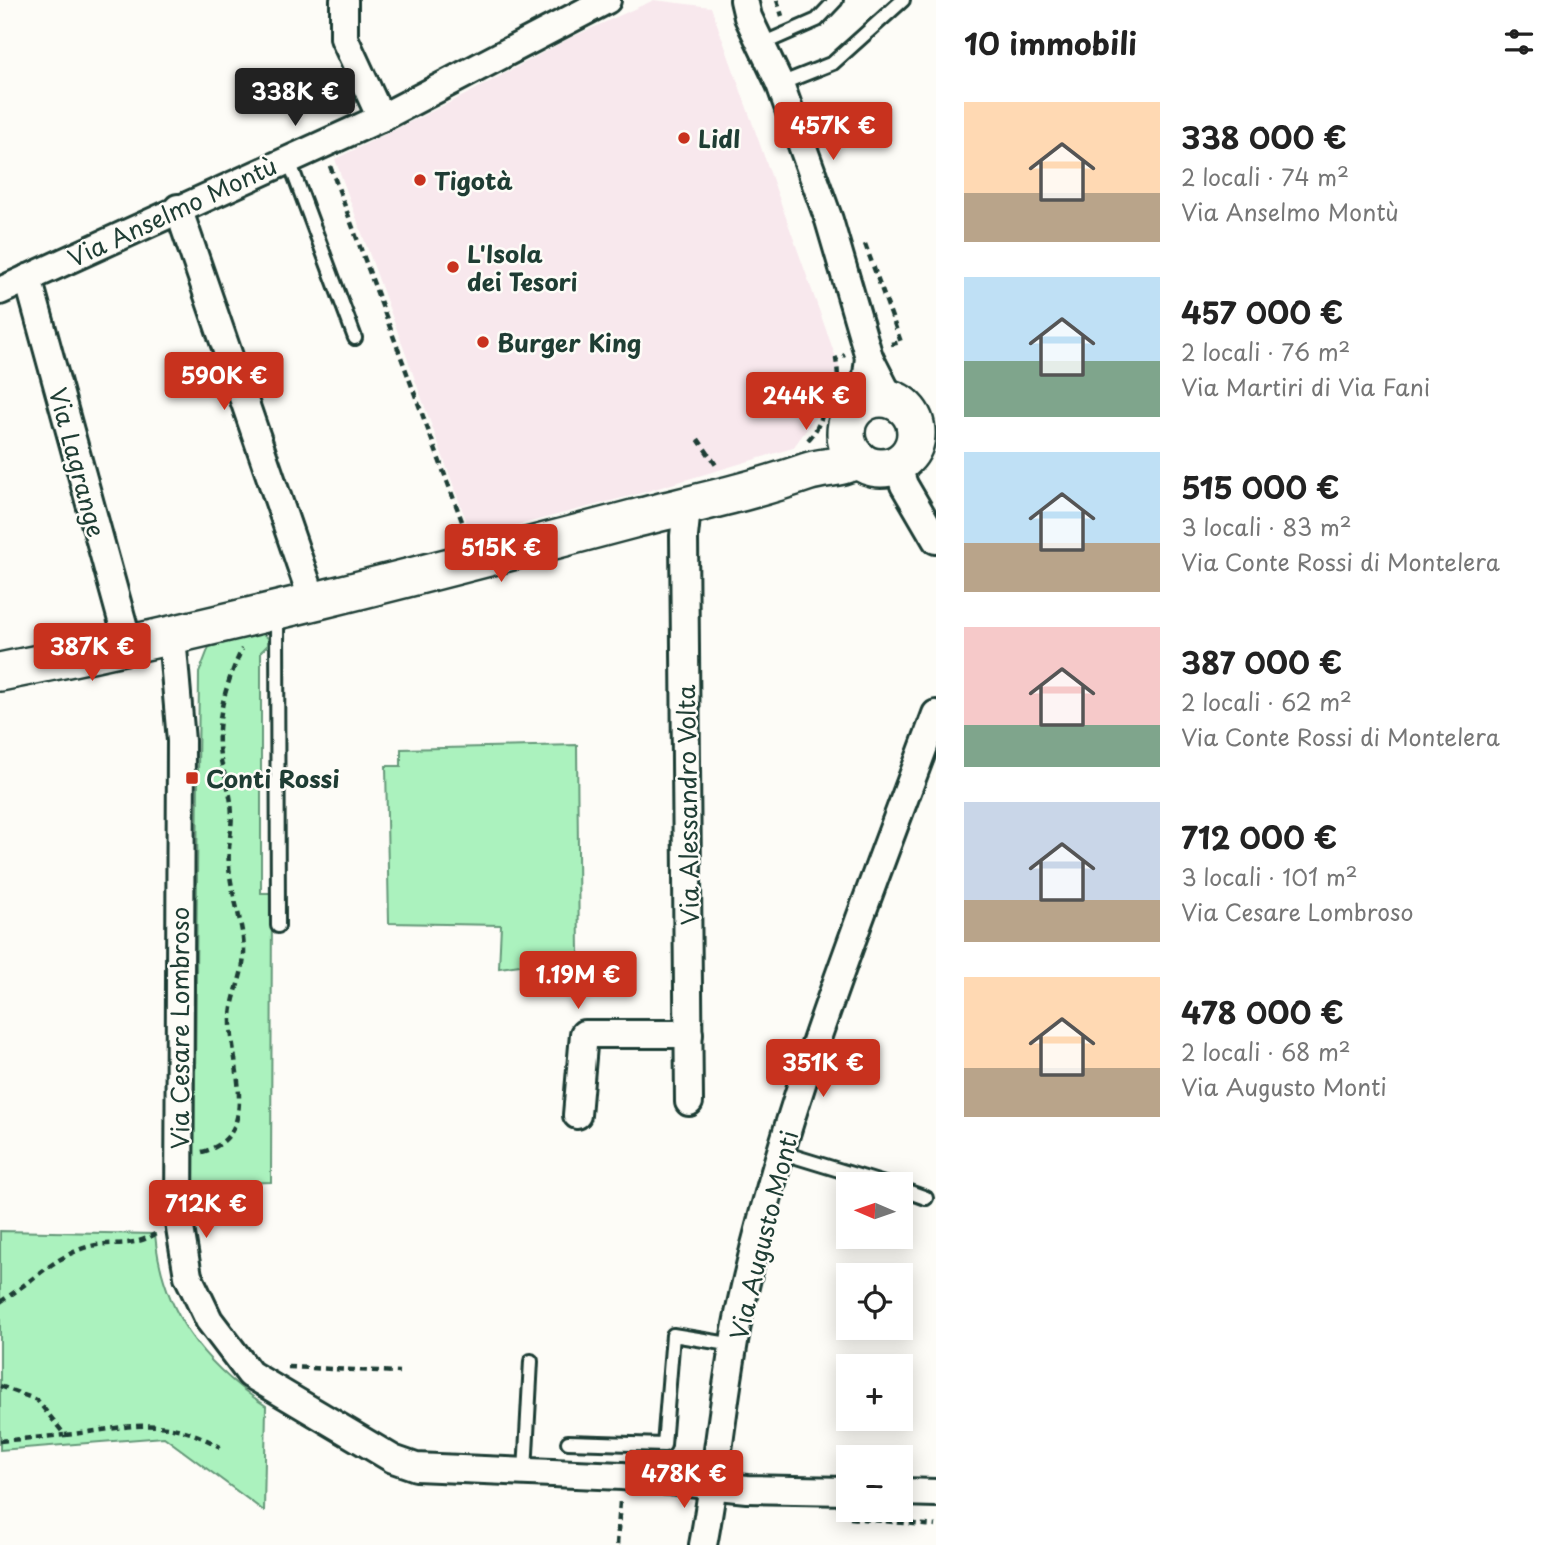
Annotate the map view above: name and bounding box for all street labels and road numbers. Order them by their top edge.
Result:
street label: Via Anselmo Montù [61,147,283,275]
street label: Via Lagrange [41,383,115,541]
street label: Via Alessandro Volta [667,684,707,926]
street label: Via Cesare Lombroso [161,907,197,1149]
street label: Via Augusto Monti [720,1126,806,1344]

